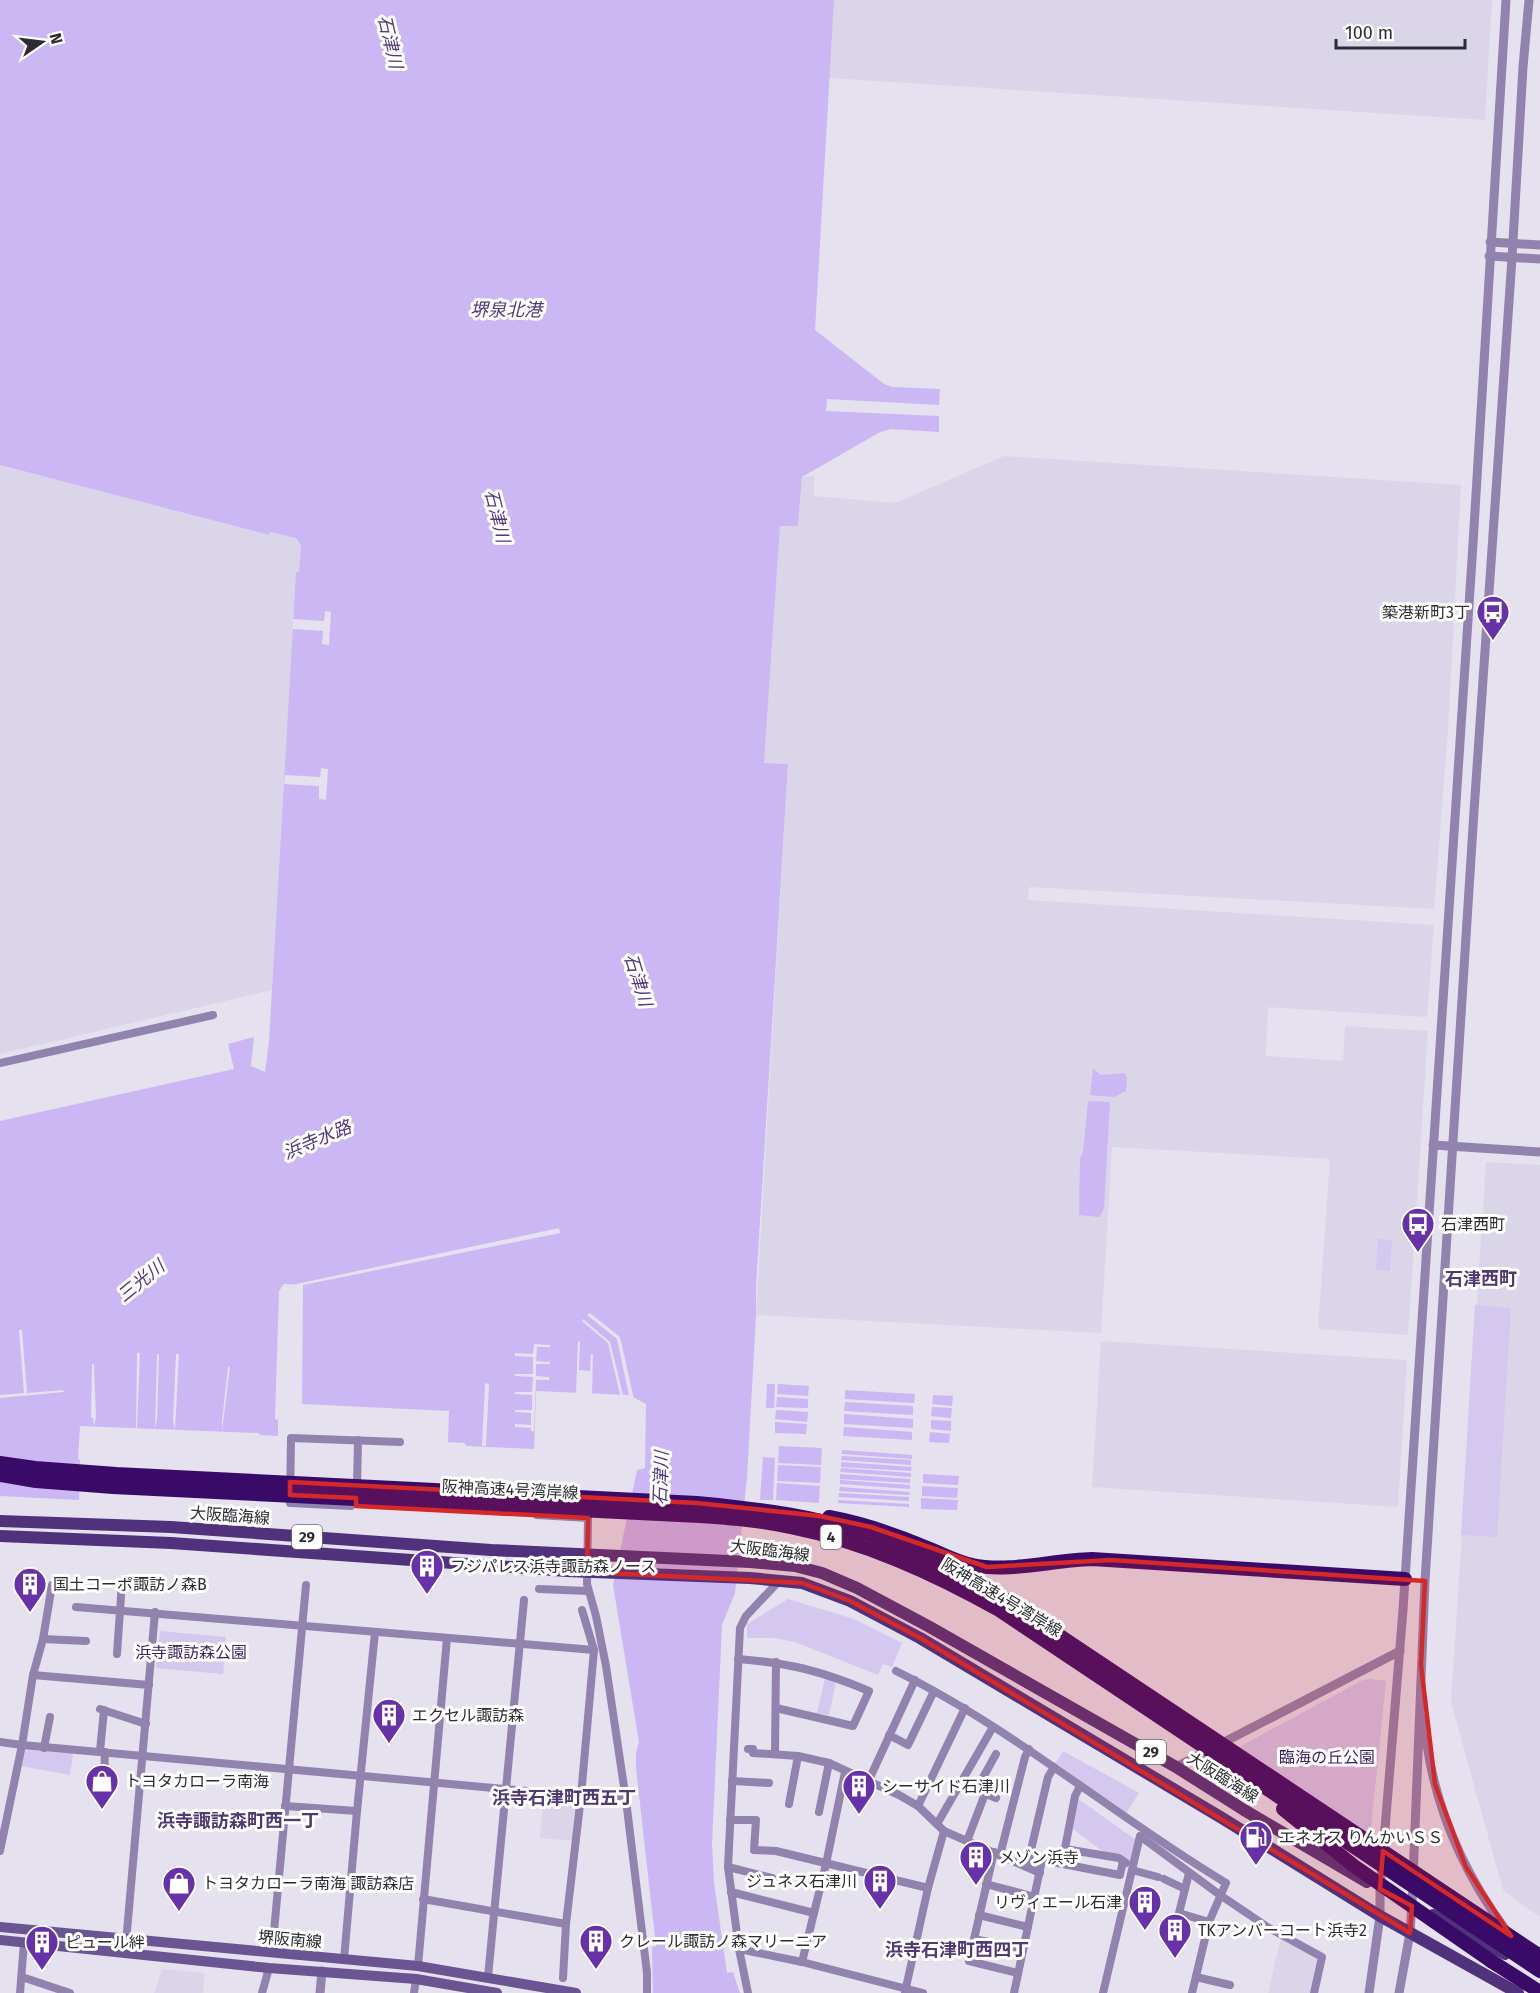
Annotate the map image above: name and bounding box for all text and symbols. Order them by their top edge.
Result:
north arrow [12,12,72,72]
scale bar [1336,12,1465,50]
water label: 石津川 [373,13,407,73]
text: 100 m [1345,22,1393,44]
text: N [46,31,67,46]
water label: 堺泉北港 [470,299,545,321]
water label: 石津川 [480,487,515,547]
bus stop icon: 築港新町3丁 [1475,594,1511,641]
place label: 築港新町3丁 [1382,603,1470,622]
water label: 石津川 [620,951,657,1011]
water label: 浜寺水路 [280,1115,356,1164]
bus stop icon: 石津西町 [1400,1206,1436,1253]
place label: 石津西町 [1441,1215,1505,1234]
water label: 三光川 [113,1254,170,1307]
district label: 石津西町 [1445,1268,1517,1290]
water label: 石津川 [649,1449,673,1505]
street label: 阪神高速4号湾岸線 [441,1476,579,1503]
street label: 大阪臨海線 [189,1503,271,1528]
road number: 29 [292,1525,322,1549]
road number: 4 [820,1525,842,1549]
street label: 大阪臨海線 [729,1536,811,1565]
building icon: フジパレス浜寺諏訪森ノース [409,1548,445,1595]
street label: 阪神高速4号湾岸線 [938,1554,1065,1641]
place label: フジパレス浜寺諏訪森ノース [450,1557,656,1576]
building icon: 国土コーポ諏訪ノ森B [12,1566,48,1613]
place label: 国土コーポ諏訪ノ森B [53,1575,207,1594]
park label: 浜寺諏訪森公園 [135,1643,247,1662]
building icon: エクセル諏訪森 [371,1697,407,1744]
place label: エクセル諏訪森 [412,1706,524,1725]
road number: 29 [1136,1740,1166,1764]
street label: 大阪臨海線 [1184,1748,1262,1807]
park label: 臨海の丘公園 [1279,1748,1375,1767]
shop icon: トヨタカローラ南海 [84,1763,120,1810]
building icon: シーサイド石津川 [841,1768,877,1815]
place label: トヨタカローラ南海 [125,1772,269,1791]
place label: シーサイド石津川 [882,1777,1010,1796]
district label: 浜寺石津町西五丁 [492,1787,636,1809]
district label: 浜寺諏訪森町西一丁 [157,1810,319,1832]
fuel station icon: エネオス りんかいＳＳ [1238,1819,1274,1866]
place label: エネオス りんかいＳＳ [1279,1828,1443,1847]
building icon: メゾン浜寺 [958,1839,994,1886]
place label: メゾン浜寺 [999,1848,1079,1867]
building icon: ジュネス石津川 [862,1863,898,1910]
shop icon: トヨタカローラ南海 諏訪森店 [161,1865,197,1912]
place label: ジュネス石津川 [746,1872,857,1891]
place label: トヨタカローラ南海 諏訪森店 [202,1874,414,1893]
building icon: リヴィエール石津 [1127,1884,1163,1931]
place label: リヴィエール石津 [994,1893,1122,1912]
building icon: TKアンバーコート浜寺2 [1157,1912,1193,1959]
place label: TKアンバーコート浜寺2 [1198,1921,1367,1940]
building icon: クレール諏訪ノ森マリーニア [578,1923,614,1970]
building icon: ピュール絆 [24,1924,60,1971]
street label: 堺阪南線 [257,1927,323,1952]
place label: クレール諏訪ノ森マリーニア [619,1932,827,1951]
place label: ピュール絆 [65,1933,145,1952]
district label: 浜寺石津町西四丁 [885,1939,1029,1961]

